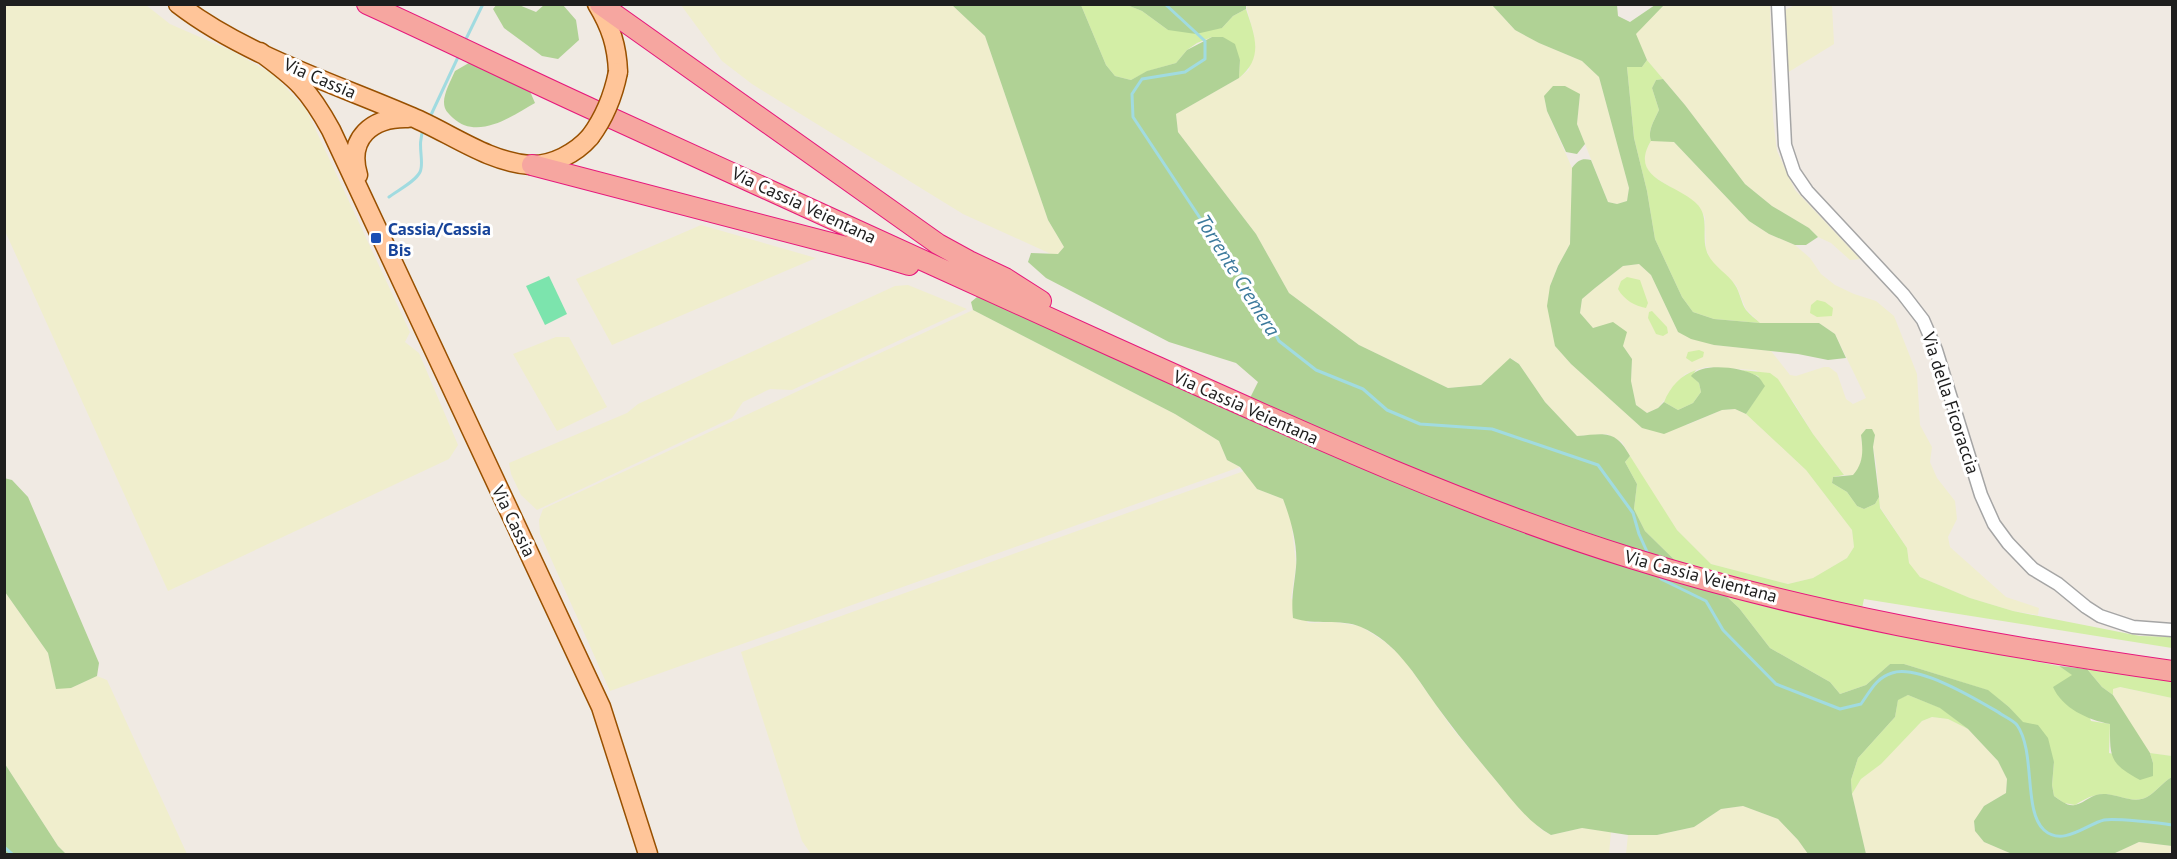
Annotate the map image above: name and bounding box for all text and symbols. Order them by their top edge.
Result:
street label: Via Cassia [279,52,360,104]
street label: Via Cassia Veientana [727,161,880,249]
water label: Torrente Cremera [1190,209,1286,341]
place label: Cassia/Cassia Bis [388,217,491,261]
marker: Cassia/Cassia Bis [369,231,383,245]
street label: Via della Ficoraccia [1917,328,1985,477]
street label: Via Cassia Veientana [1169,364,1322,449]
street label: Via Cassia [486,481,541,560]
street label: Via Cassia Veientana [1621,544,1780,607]

